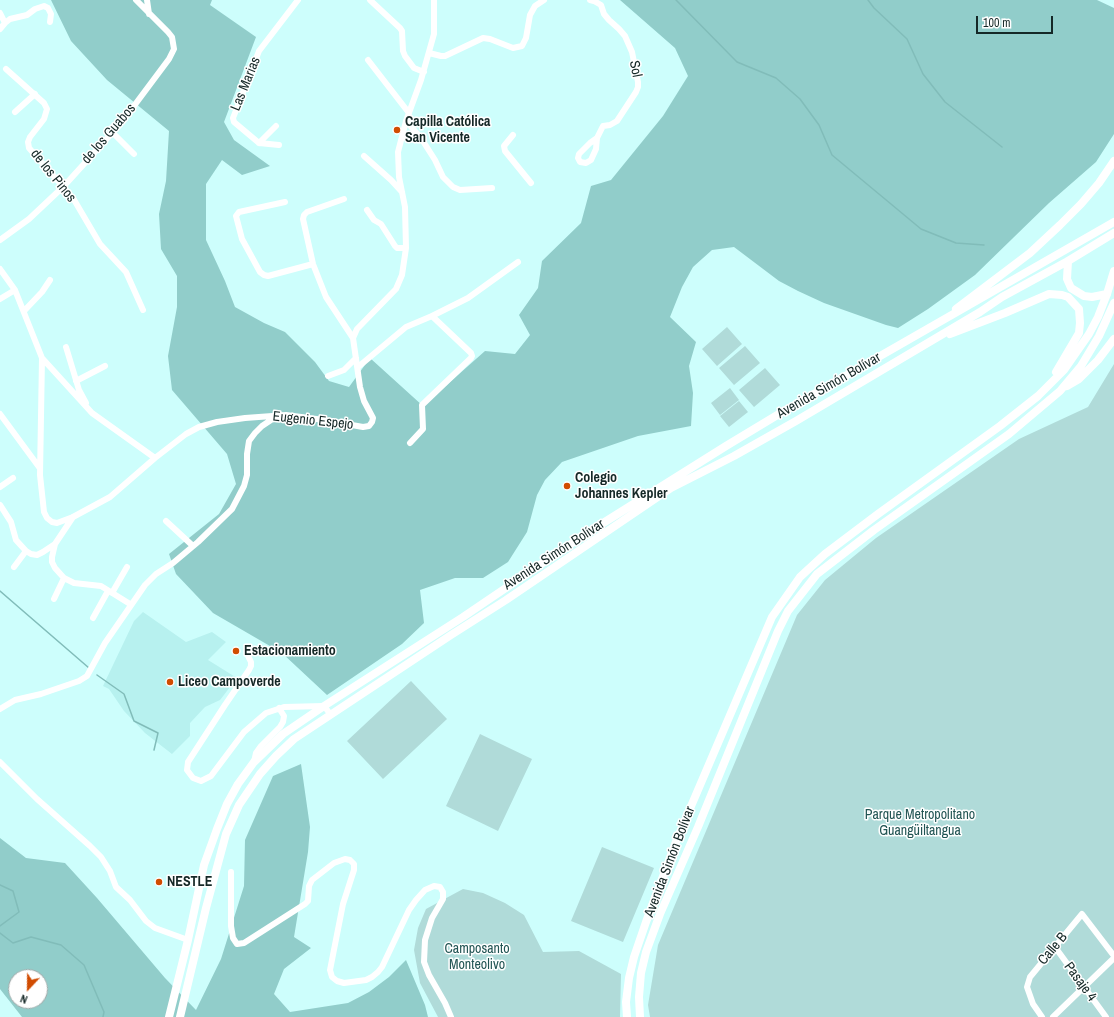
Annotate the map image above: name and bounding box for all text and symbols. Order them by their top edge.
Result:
scale bar [978,8,1055,34]
text: 100 m [983,15,1010,31]
street label: Las Marias [228,55,264,113]
street label: Sol [625,59,645,79]
street label: de los Guabos [78,101,140,167]
place label: Capilla Católica San Vicente [405,114,490,146]
marker: Capilla Católica San Vicente [392,125,402,135]
street label: de los Pinos [27,146,79,206]
street label: Avenida Simón Bolívar [774,349,884,423]
street label: Eugenio Espejo [272,408,354,434]
place label: Colegio Johannes Kepler [575,470,668,502]
marker: Colegio Johannes Kepler [562,481,572,491]
street label: Avenida Simón Bolívar [500,516,608,594]
place label: Estacionamiento [244,643,336,659]
marker: Estacionamiento [231,646,241,656]
place label: Liceo Campoverde [178,674,281,690]
marker: Liceo Campoverde [165,677,175,687]
street label: Avenida Simón Bolívar [641,804,699,920]
park label: Parque Metropolitano Guangüiltangua [865,807,975,840]
place label: NESTLE [167,874,212,890]
marker: NESTLE [154,877,164,887]
street label: Calle B [1035,929,1071,969]
park label: Camposanto Monteolivo [444,941,510,974]
street label: Pasaje 4 [1060,959,1100,1005]
north arrow [8,969,48,1009]
text: N [18,991,30,1007]

